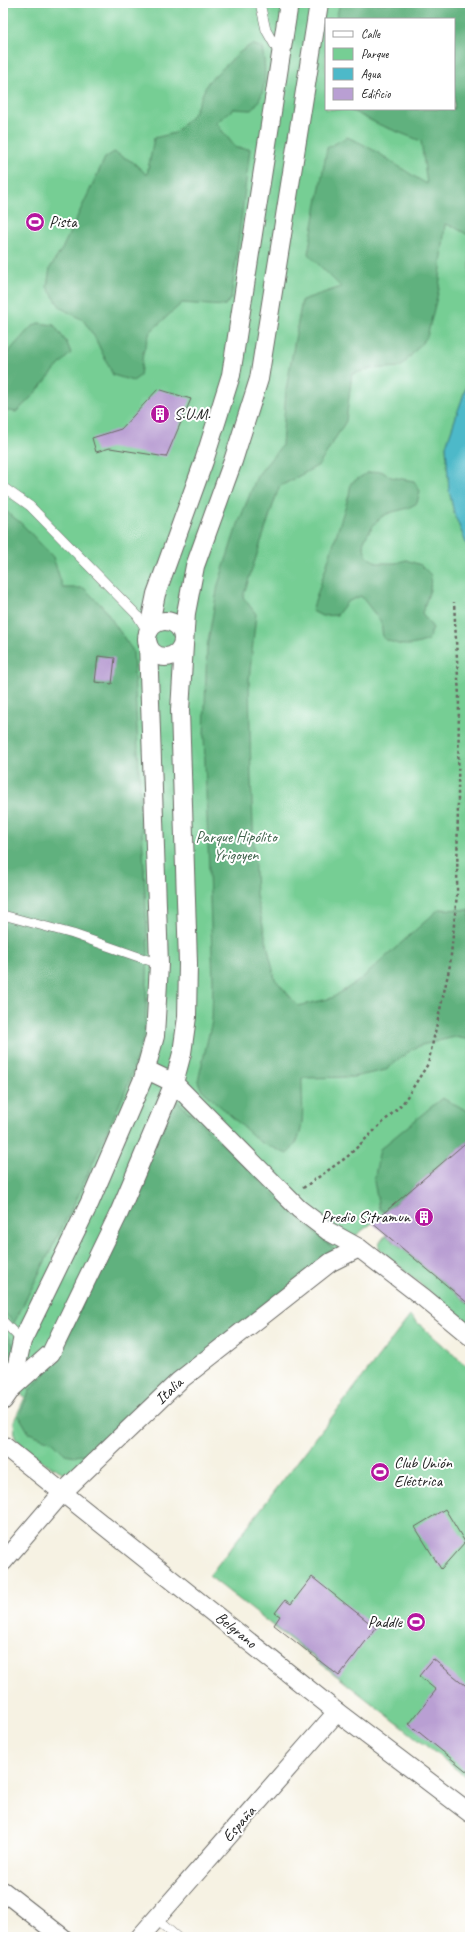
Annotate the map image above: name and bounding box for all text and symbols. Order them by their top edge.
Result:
legend [325,18,455,110]
text: Calle [361,26,381,42]
text: Parque [361,46,390,62]
text: Agua [361,66,382,82]
text: Edificio [361,86,391,102]
sports icon: Pista [24,211,46,233]
place label: Pista [49,212,78,232]
building icon: S.U.M. [149,403,171,425]
place label: S.U.M. [174,404,211,424]
park label: Parque Hipólito Yrigoyen [195,827,279,865]
building icon: Predio Sitramun [413,1206,435,1228]
place label: Predio Sitramun [321,1207,411,1227]
street label: Italia [151,1372,188,1409]
place label: Club Unión Eléctrica [394,1453,453,1491]
sports icon: Club Unión Eléctrica [369,1461,391,1483]
street label: Belgrano [211,1607,262,1653]
sports icon: Paddle [405,1611,427,1633]
place label: Paddle [368,1612,404,1632]
street label: España [218,1801,261,1846]

